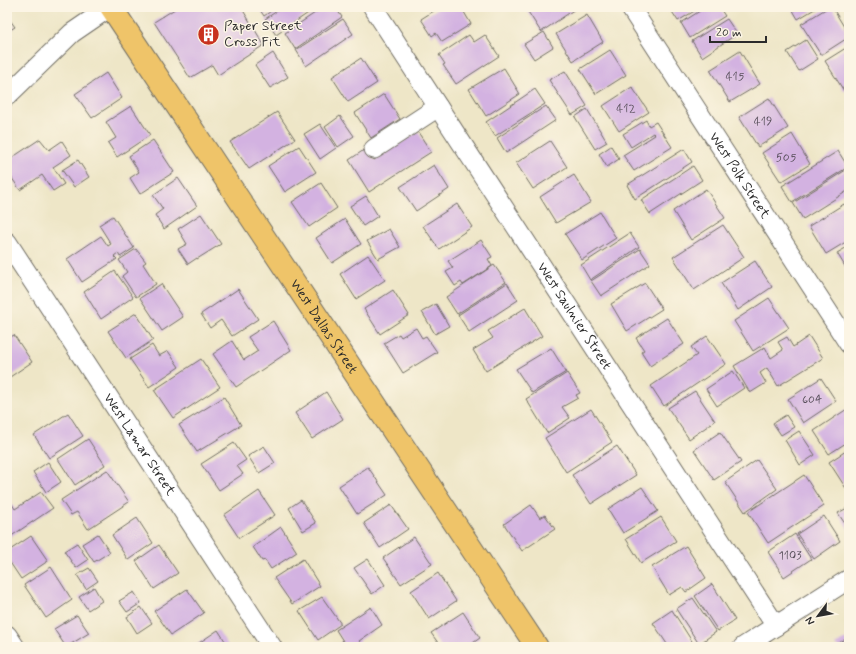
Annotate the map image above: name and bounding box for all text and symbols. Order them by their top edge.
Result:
place label: Paper Street Cross Fit [224,17,303,51]
scale bar [710,18,766,44]
building icon: Paper Street Cross Fit [196,21,222,47]
text: 20 m [716,25,742,41]
house number: 415 [726,69,745,85]
house number: 412 [616,101,636,117]
house number: 419 [754,114,772,130]
street label: West Polk Street [705,129,775,223]
house number: 505 [776,150,797,166]
street label: West Saulnier Street [533,259,616,373]
street label: West Dallas Street [286,276,362,377]
street label: West Lamar Street [99,390,180,500]
house number: 604 [802,392,822,408]
house number: 1103 [778,548,802,564]
north arrow [798,596,838,636]
text: N [802,614,818,628]

